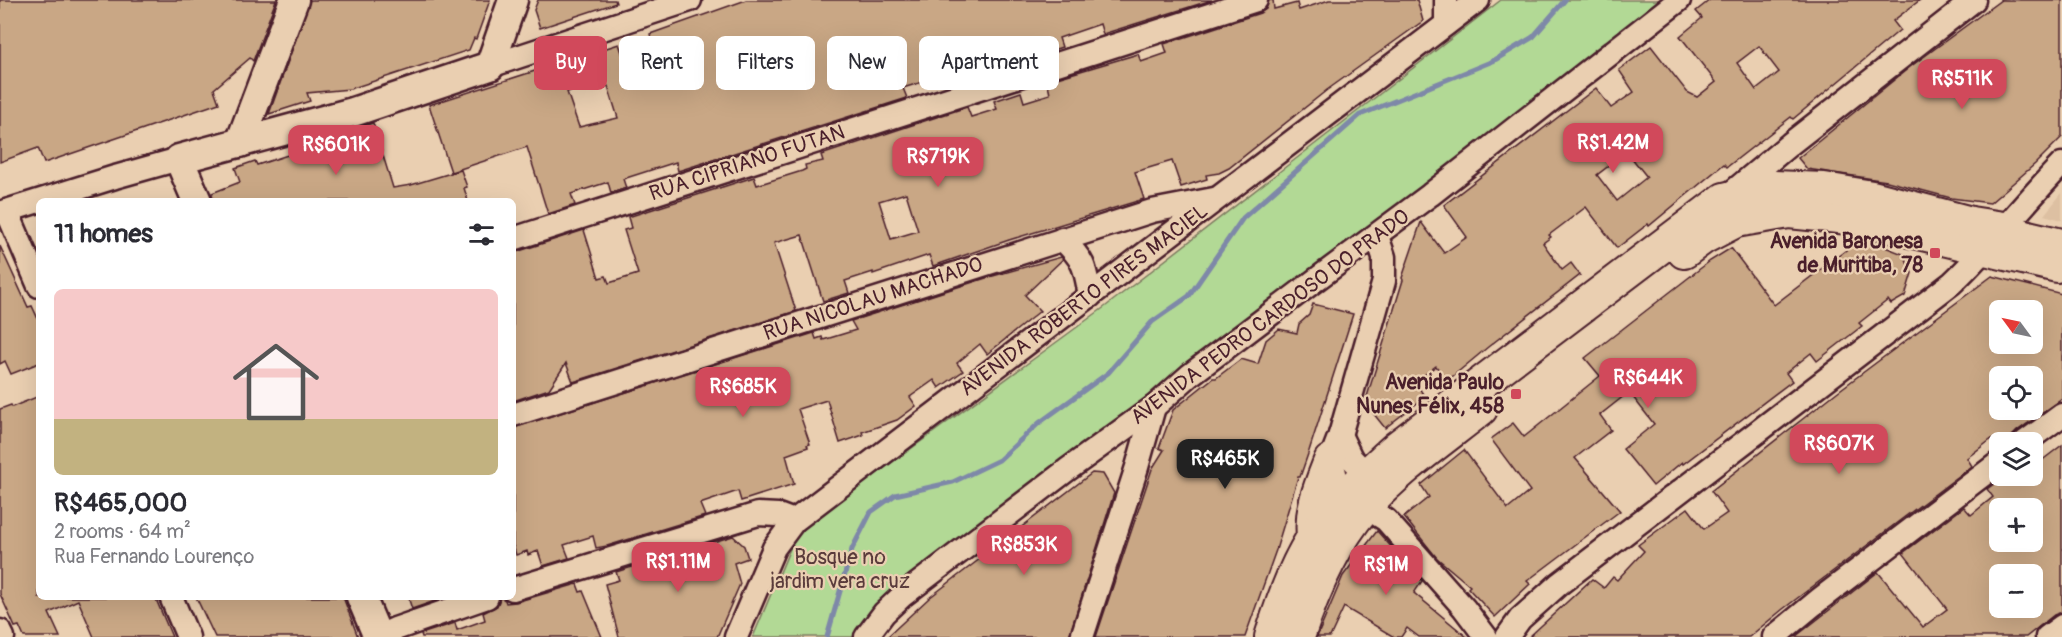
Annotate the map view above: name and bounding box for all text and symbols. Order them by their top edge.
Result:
chip: Buy [534,36,607,90]
chip: Rent [619,36,704,90]
chip: Filters [716,36,815,90]
chip: New [827,36,907,90]
chip: Apartment [919,36,1059,90]
pin: R$511K [1913,59,2011,110]
text: R$511K [1932,66,1992,91]
street label: RUA CIPRIANO FUTAN [646,119,848,207]
pin: R$1.42M [1558,123,1668,174]
pin: R$601K [287,125,385,176]
text: R$1.42M [1577,130,1649,155]
text: R$601K [302,132,370,157]
pin: R$719K [889,137,987,188]
text: R$719K [906,144,970,169]
street label: AVENIDA ROBERTO PIRES MACIEL [954,198,1214,402]
street label: AVENIDA PEDRO CARDOSO DO PRADO [1125,203,1415,431]
text: 11 homes [54,218,153,250]
icon: filters [465,218,498,251]
place label: Avenida Baronesa de Muritiba, 78 [1770,228,1923,279]
marker: Avenida Baronesa de Muritiba, 78 [1928,246,1942,260]
street label: RUA NICOLAU MACHADO [760,251,986,347]
north arrow [1989,300,2043,354]
map controls [1989,300,2043,618]
icon: home [222,328,330,436]
pin: R$644K [1599,358,1697,409]
text: R$644K [1613,365,1683,390]
button: locate [1989,366,2043,420]
pin: R$685K [694,367,792,418]
place label: Avenida Paulo Nunes Félix, 458 [1356,369,1505,420]
text: R$685K [709,374,777,399]
marker: Avenida Paulo Nunes Félix, 458 [1509,387,1523,401]
pin: R$607K [1790,424,1888,475]
text: R$607K [1804,431,1874,456]
button: layers [1989,432,2043,486]
pin: R$465K [1176,439,1274,490]
text: R$465K [1191,446,1259,471]
text: R$465,000 [54,487,187,519]
button: + [1989,498,2043,552]
text: 2 rooms · 64 m² [54,519,191,544]
pin: R$853K [975,525,1073,576]
text: R$853K [991,532,1057,557]
pin: R$1.11M [623,542,733,593]
text: Rua Fernando Lourenço [54,544,254,569]
park label: Bosque no jardim vera cruz [769,544,910,595]
pin: R$1M [1350,545,1422,596]
text: R$1.11M [646,549,710,574]
text: R$1M [1364,552,1408,577]
button: − [1989,564,2043,618]

